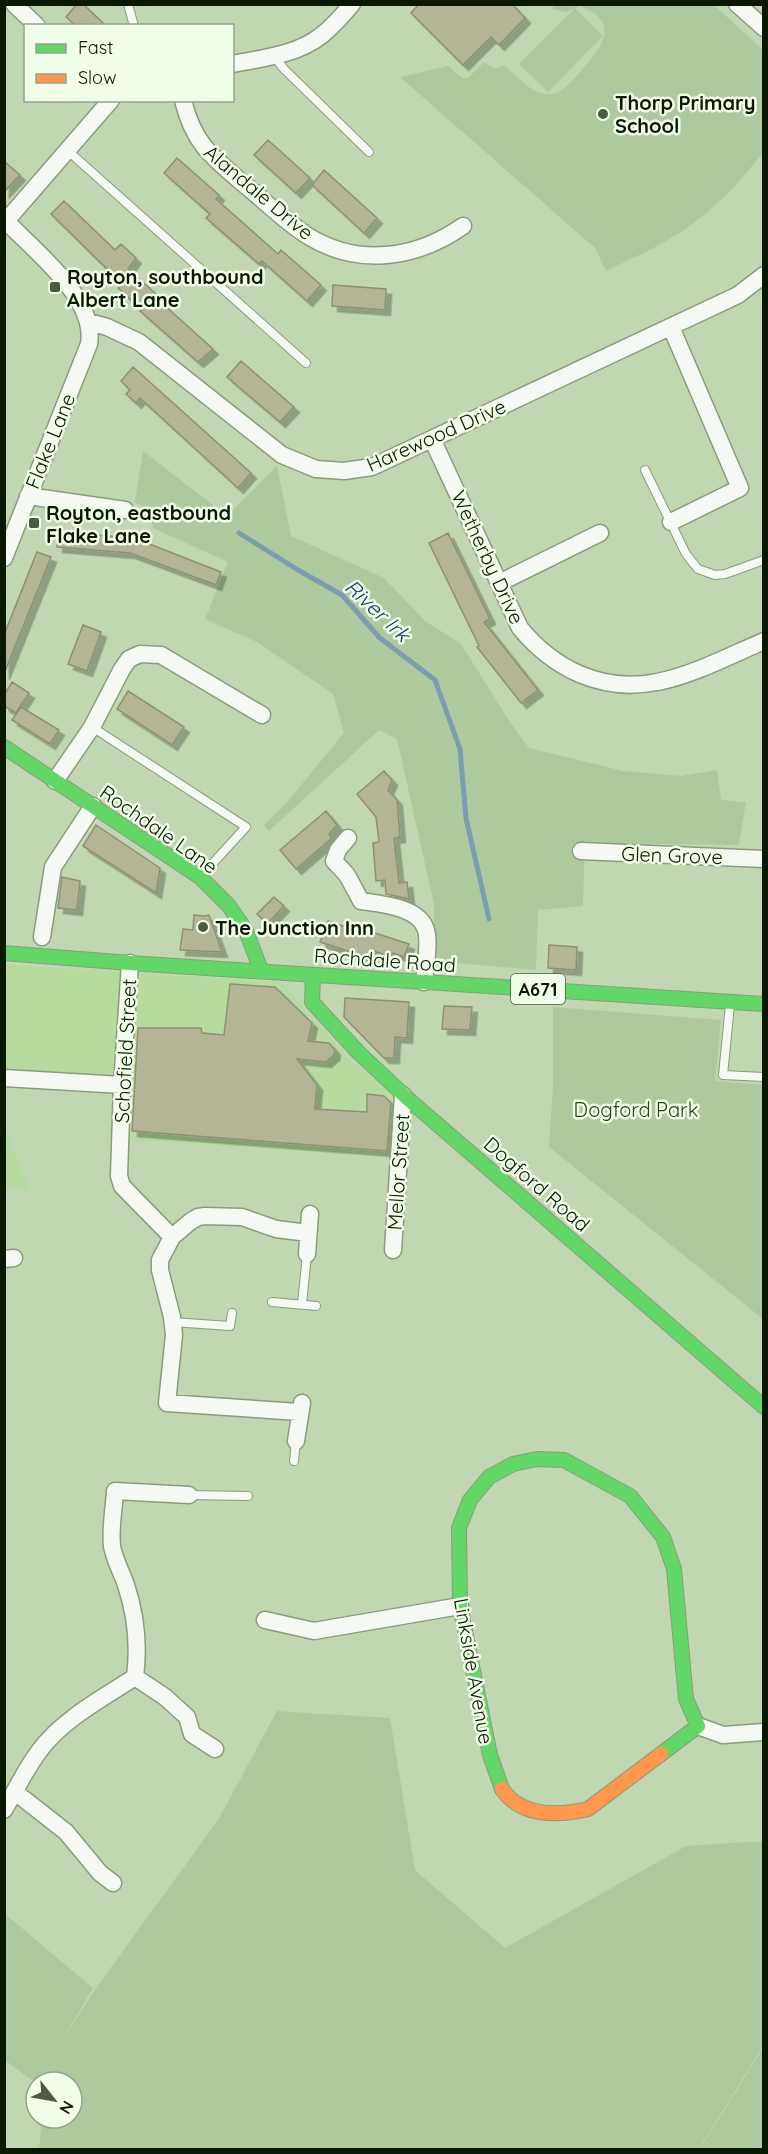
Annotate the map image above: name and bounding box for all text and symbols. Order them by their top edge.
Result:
legend [24,24,234,102]
text: Fast [78,36,113,59]
text: Slow [78,66,116,89]
place label: Thorp Primary School [615,90,755,138]
marker: Thorp Primary School [596,107,610,121]
street label: Alandale Drive [199,139,319,245]
place label: Royton, southbound Albert Lane [67,264,263,312]
marker: Royton, southbound Albert Lane [48,280,62,294]
street label: Flake Lane [20,390,80,492]
street label: Harewood Drive [362,393,510,477]
street label: Wetherby Drive [446,486,530,628]
place label: Royton, eastbound Flake Lane [46,500,231,548]
marker: Royton, eastbound Flake Lane [27,516,41,530]
water label: River Irk [340,573,417,648]
street label: Rochdale Lane [95,779,223,879]
street label: Glen Grove [621,841,723,869]
place label: The Junction Inn [215,915,374,940]
marker: The Junction Inn [196,920,210,934]
street label: Rochdale Road [313,943,457,977]
road number: A671 [511,974,565,1004]
street label: Schofield Street [109,978,141,1124]
park label: Dogford Park [574,1097,698,1122]
street label: Mellor Street [381,1113,415,1231]
street label: Dogford Road [479,1131,595,1237]
street label: Linkside Avenue [449,1596,499,1746]
north arrow [24,2070,84,2130]
text: N [55,2098,78,2118]

